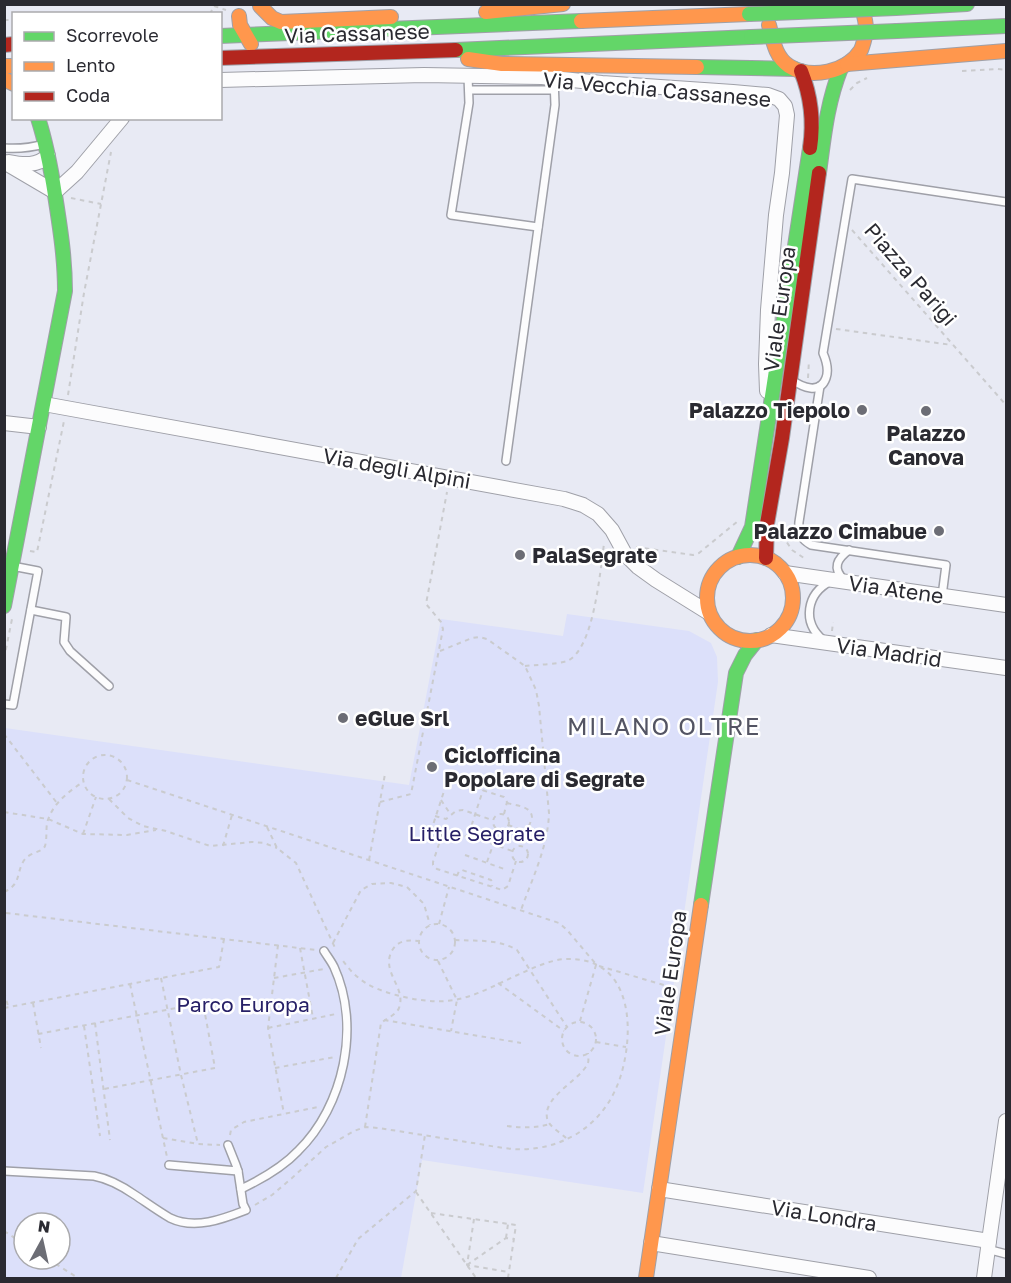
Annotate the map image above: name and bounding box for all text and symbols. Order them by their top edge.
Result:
legend [12,12,222,120]
street label: Via Cassanese [284,17,430,49]
text: Scorrevole [66,24,159,46]
text: Lento [66,54,115,76]
street label: Via Vecchia Cassanese [542,66,772,112]
text: Coda [66,84,110,106]
street label: Piazza Parigi [859,217,963,331]
street label: Viale Europa [757,245,801,373]
place label: Palazzo Tiepolo [689,397,850,423]
marker: Palazzo Tiepolo [855,403,869,417]
marker: Palazzo Canova [919,404,933,418]
place label: Palazzo Canova [886,420,966,470]
street label: Via degli Alpini [321,442,473,494]
place label: Palazzo Cimabue [753,518,927,544]
marker: Palazzo Cimabue [932,524,946,538]
place label: PalaSegrate [532,542,657,568]
marker: PalaSegrate [513,548,527,562]
street label: Via Atene [847,569,945,609]
street label: Via Madrid [835,632,943,672]
place label: eGlue Srl [355,705,449,731]
marker: eGlue Srl [336,711,350,725]
district label: MILANO OLTRE [567,711,761,740]
place label: Ciclofficina Popolare di Segrate [444,742,645,792]
marker: Ciclofficina Popolare di Segrate [425,760,439,774]
park label: Little Segrate [409,820,545,846]
street label: Viale Europa [648,909,692,1037]
park label: Parco Europa [176,991,310,1017]
street label: Via Londra [769,1194,879,1236]
north arrow [12,1211,72,1271]
text: N [37,1215,52,1237]

